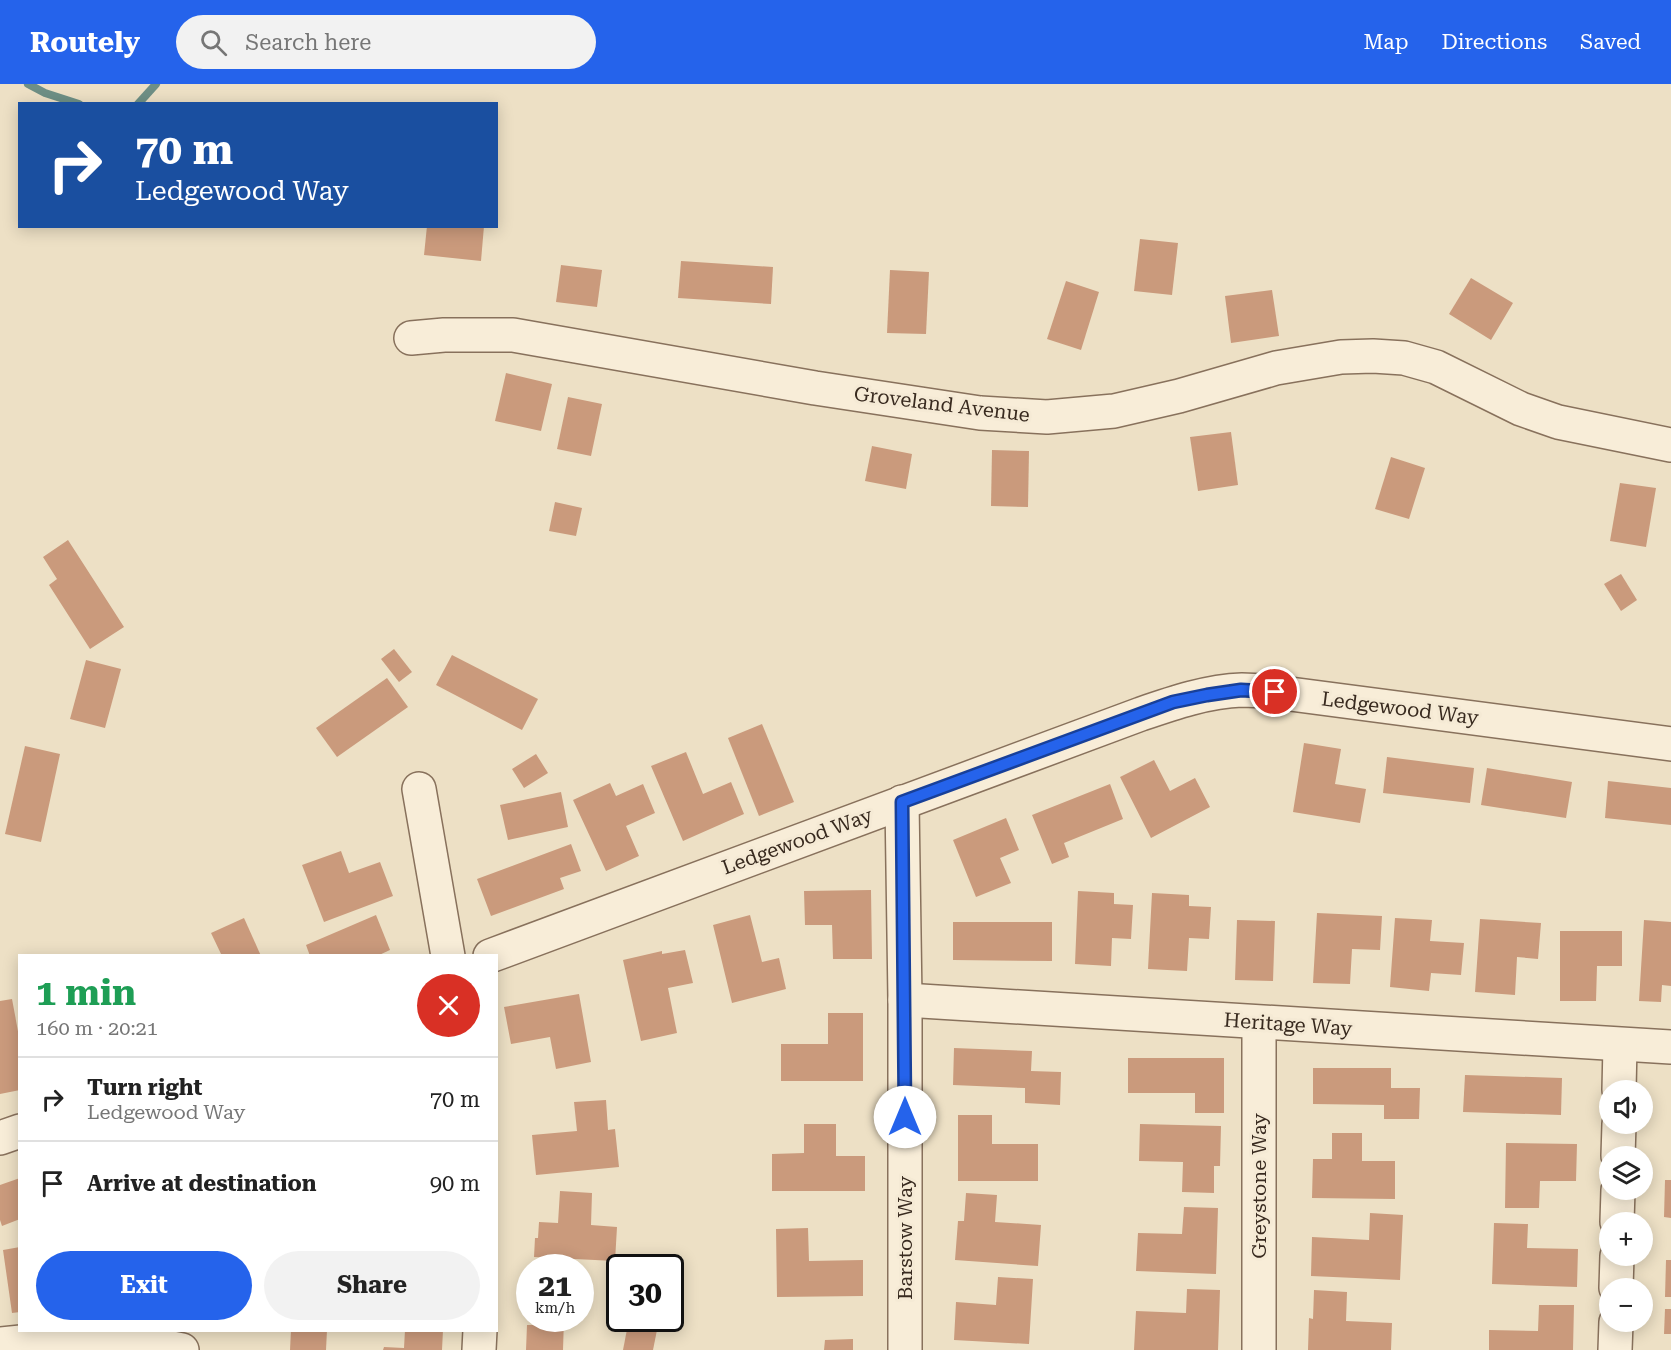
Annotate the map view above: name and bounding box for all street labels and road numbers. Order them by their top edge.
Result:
street label: Groveland Avenue [853,381,1031,427]
street label: Ledgewood Way [1320,686,1480,730]
street label: Ledgewood Way [719,803,876,879]
street label: Heritage Way [1223,1008,1353,1040]
street label: Greystone Way [1247,1113,1271,1259]
street label: Barstow Way [893,1176,917,1300]

